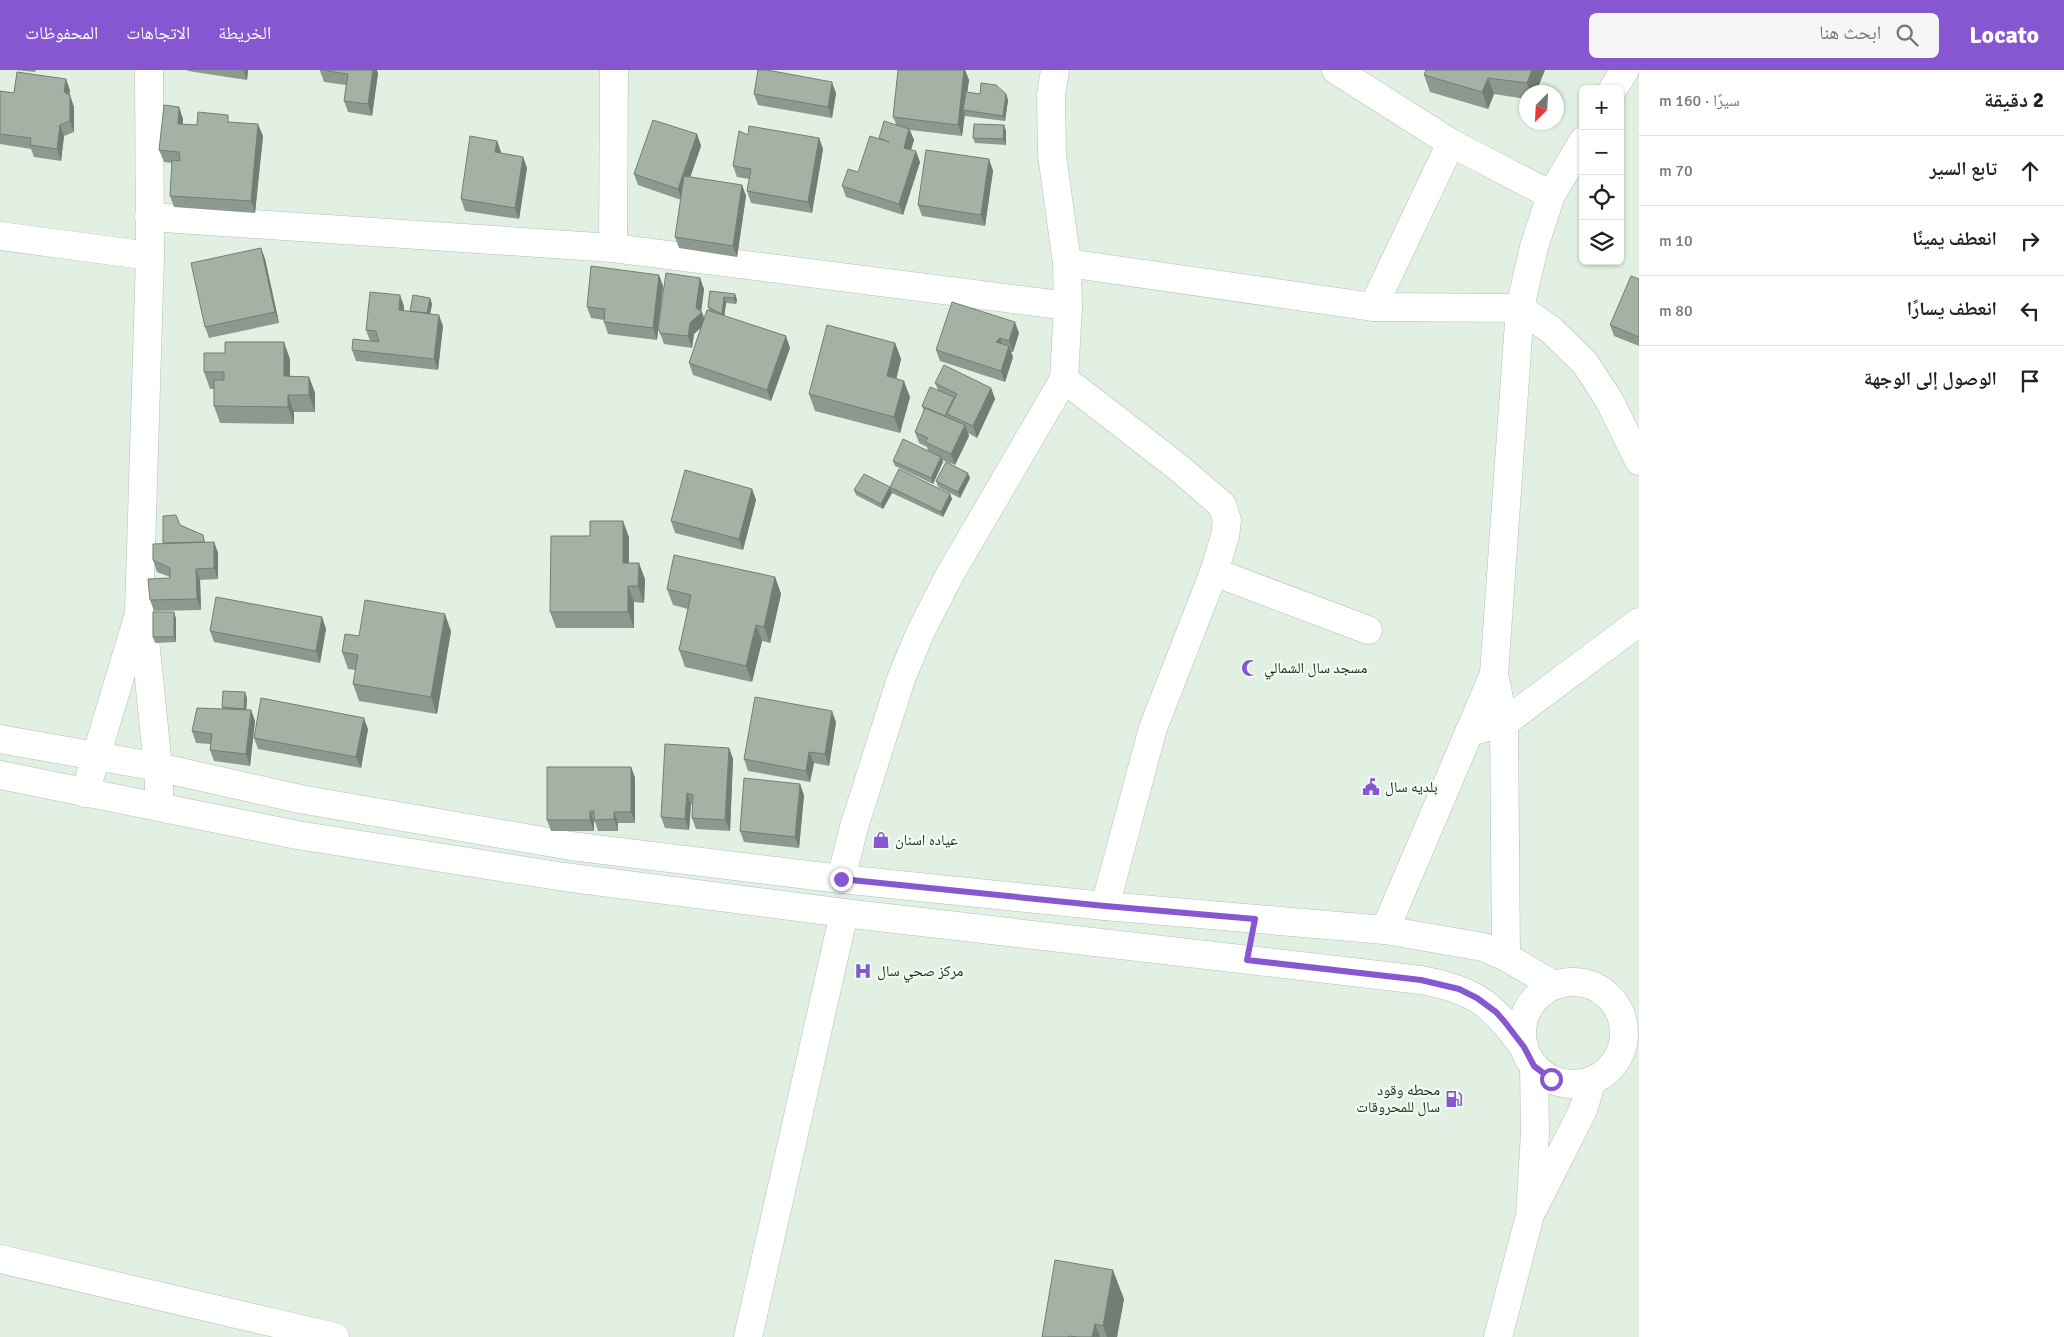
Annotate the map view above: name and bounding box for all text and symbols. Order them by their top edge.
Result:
search box [1589,13,1939,58]
text: Locato [1969,20,2039,50]
text: ابحث هنا [1819,21,1881,45]
icon: search [1893,21,1921,49]
text: المحفوظات [25,22,98,44]
text: الاتجاهات [126,22,190,44]
text: الخريطة [218,22,271,44]
north arrow [1519,85,1564,130]
map controls [1579,85,1624,265]
button: + [1579,85,1624,130]
text: 2 دقيقة [1984,87,2044,113]
text: سيرًا · 160 m [1659,91,1740,111]
button: − [1579,130,1624,175]
text: تابع السير [1929,157,1997,181]
icon: ahead [2016,157,2044,185]
text: 70 m [1659,161,1693,181]
button: locate [1579,175,1624,220]
button: layers [1579,220,1624,265]
text: انعطف يمينًا [1912,227,1997,251]
icon: right [2016,227,2044,255]
text: 10 m [1659,231,1693,251]
text: انعطف يسارًا [1907,297,1997,321]
icon: left [2016,297,2044,325]
text: 80 m [1659,301,1693,321]
text: الوصول إلى الوجهة [1864,367,1997,391]
icon: arrive [2016,367,2044,395]
mosque icon: مسجد سال الشمالي [1240,658,1260,678]
place label: مسجد سال الشمالي [1264,659,1367,680]
public building icon: بلديه سال [1361,777,1381,797]
place label: بلديه سال [1385,778,1438,797]
shop icon: عياده اسنان [871,830,891,850]
place label: عياده اسنان [895,831,958,850]
route end [830,868,853,891]
hospital icon: مركز صحي سال [853,961,873,981]
place label: مركز صحي سال [877,962,964,983]
route start [1540,1068,1563,1091]
place label: محطه وقود سال للمحروقات [1356,1081,1440,1117]
fuel station icon: محطه وقود سال للمحروقات [1444,1089,1464,1109]

